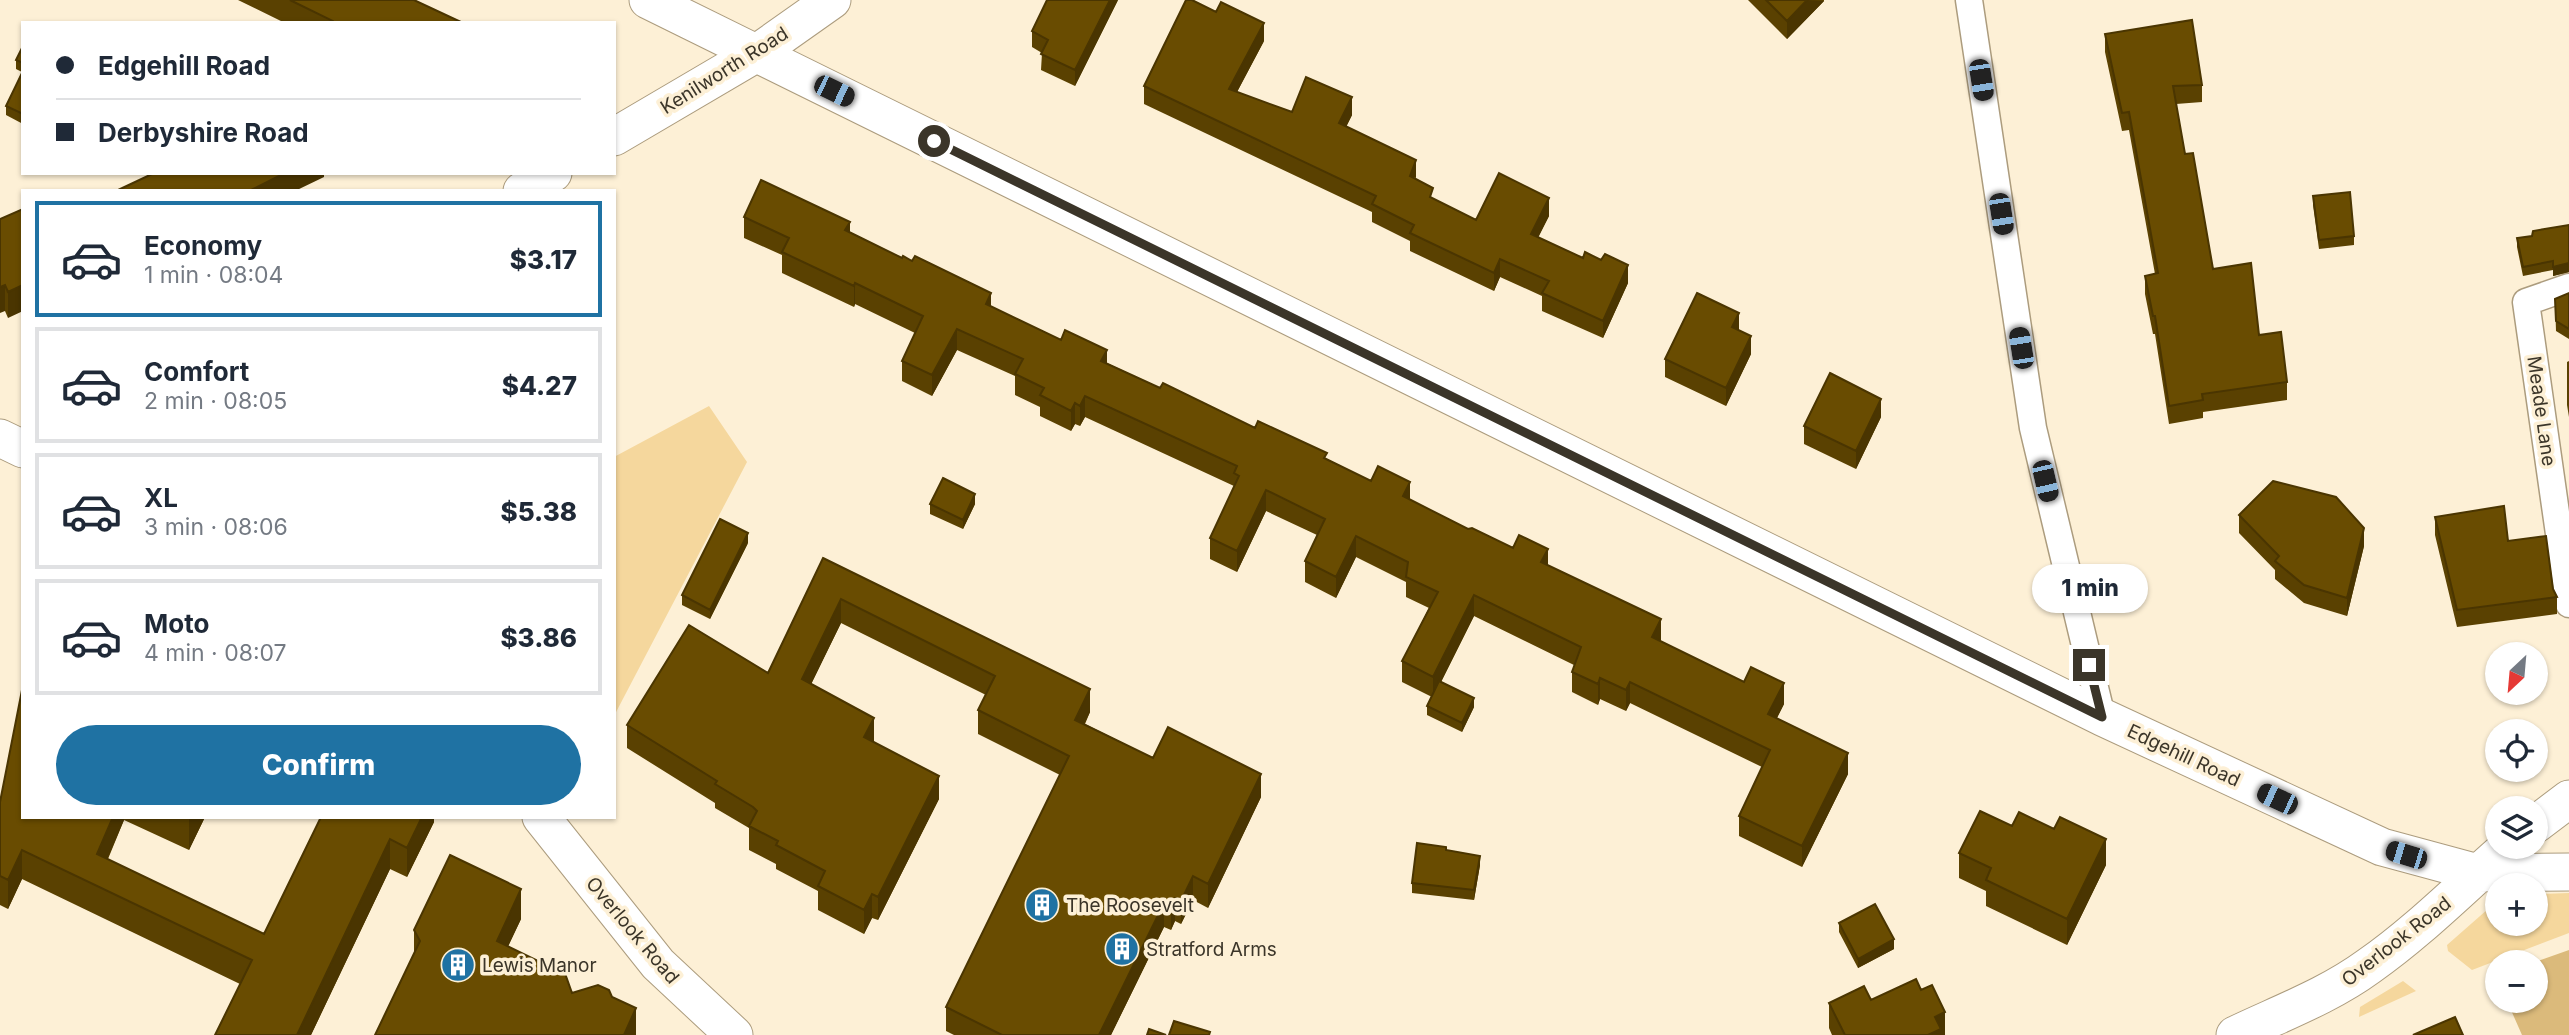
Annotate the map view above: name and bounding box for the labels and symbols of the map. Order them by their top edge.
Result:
street label: Kenilworth Road [656,22,792,119]
car [1968,58,1995,102]
car [811,72,858,110]
route start [918,125,950,157]
car [1988,192,2015,236]
car [2008,326,2035,370]
street label: Meade Lane [2522,355,2561,468]
car [2031,458,2060,504]
callout: 1 min [2031,564,2147,612]
north arrow [2485,642,2548,705]
route end [2073,649,2105,681]
street label: Edgehill Road [2124,719,2244,792]
car [2254,781,2301,817]
car [2383,839,2430,871]
street label: Overlook Road [581,872,684,988]
building icon: The Roosevelt [1023,886,1061,924]
street label: Overlook Road [2337,892,2456,991]
place label: The Roosevelt [1066,894,1194,917]
building icon: Stratford Arms [1103,930,1141,968]
place label: Stratford Arms [1146,938,1277,961]
building icon: Lewis Manor [439,946,477,984]
place label: Lewis Manor [482,954,597,977]

